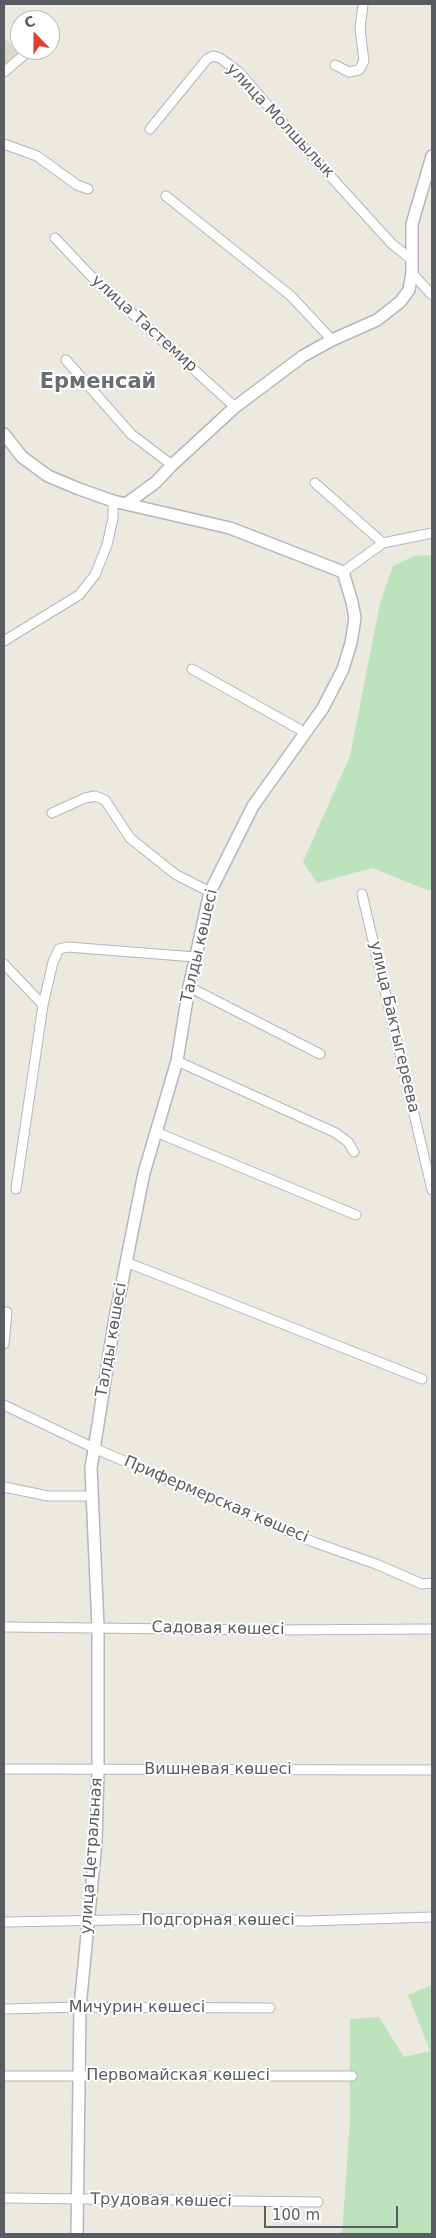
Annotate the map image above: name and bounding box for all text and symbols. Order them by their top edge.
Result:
north arrow [10,10,60,60]
text: С [22,13,38,31]
street label: улица Молшылык [222,60,338,182]
street label: улица Тастемир [87,271,201,377]
district label: Ерменсай [40,370,156,396]
street label: Талды көшесі [178,887,222,1005]
street label: улица Бактыгереева [365,939,423,1115]
street label: Талды көшесі [92,1281,132,1399]
street label: Прифермерская көшесі [121,1452,311,1548]
street label: Садовая көшесі [151,1618,285,1640]
street label: Вишневая көшесі [144,1760,292,1780]
street label: улица Цетральная [77,1777,107,1935]
street label: Подгорная көшесі [141,1911,295,1931]
street label: Мичурин көшесі [69,1998,205,2018]
street label: Первомайская көшесі [86,2066,270,2086]
street label: Трудовая көшесі [90,2190,232,2212]
scale bar [266,2196,400,2228]
text: 100 m [272,2206,320,2224]

